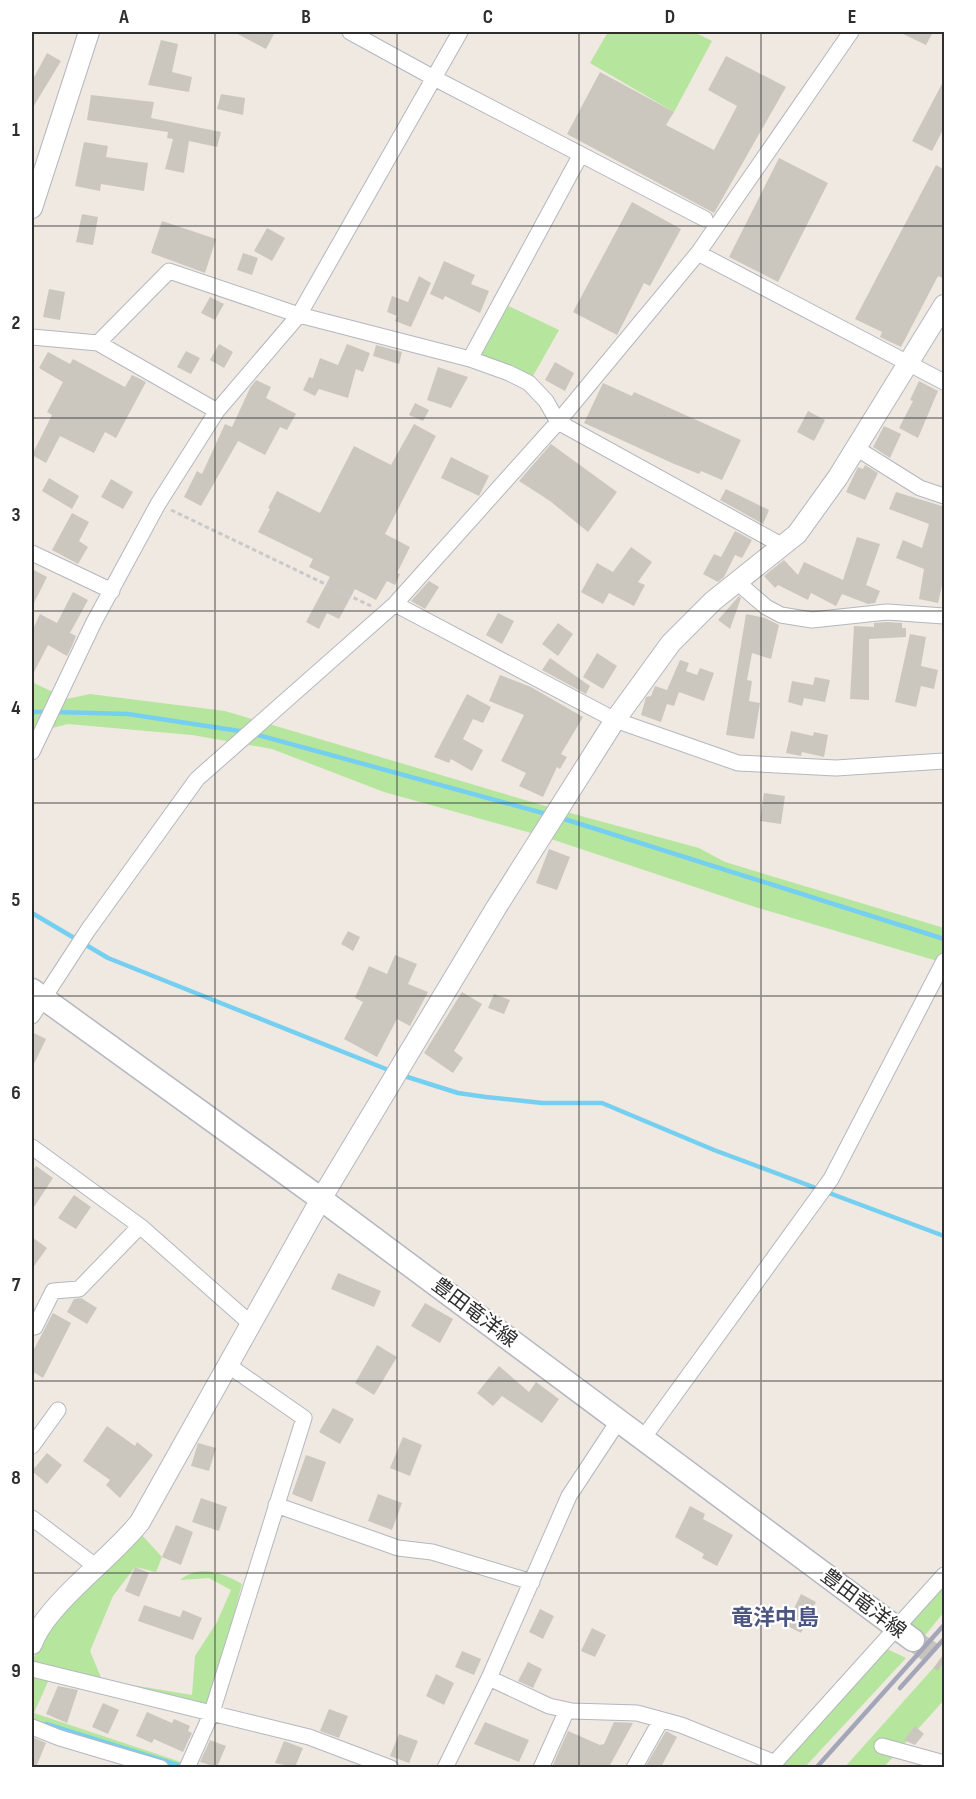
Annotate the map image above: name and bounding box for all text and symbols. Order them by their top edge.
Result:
text: A [118,5,129,29]
text: B [301,5,311,29]
text: C [483,5,493,29]
text: D [665,5,675,29]
text: E [848,5,856,29]
text: 1 [12,118,20,142]
text: 2 [12,311,20,335]
text: 3 [12,503,21,527]
text: 4 [11,696,21,720]
text: 5 [12,888,21,912]
text: 6 [11,1081,21,1105]
text: 7 [12,1273,21,1297]
street label: 豊田竜洋線 [427,1273,522,1352]
text: 8 [11,1466,21,1490]
street label: 豊田竜洋線 [816,1564,911,1643]
district label: 竜洋中島 [731,1605,819,1632]
text: 9 [11,1659,21,1683]

